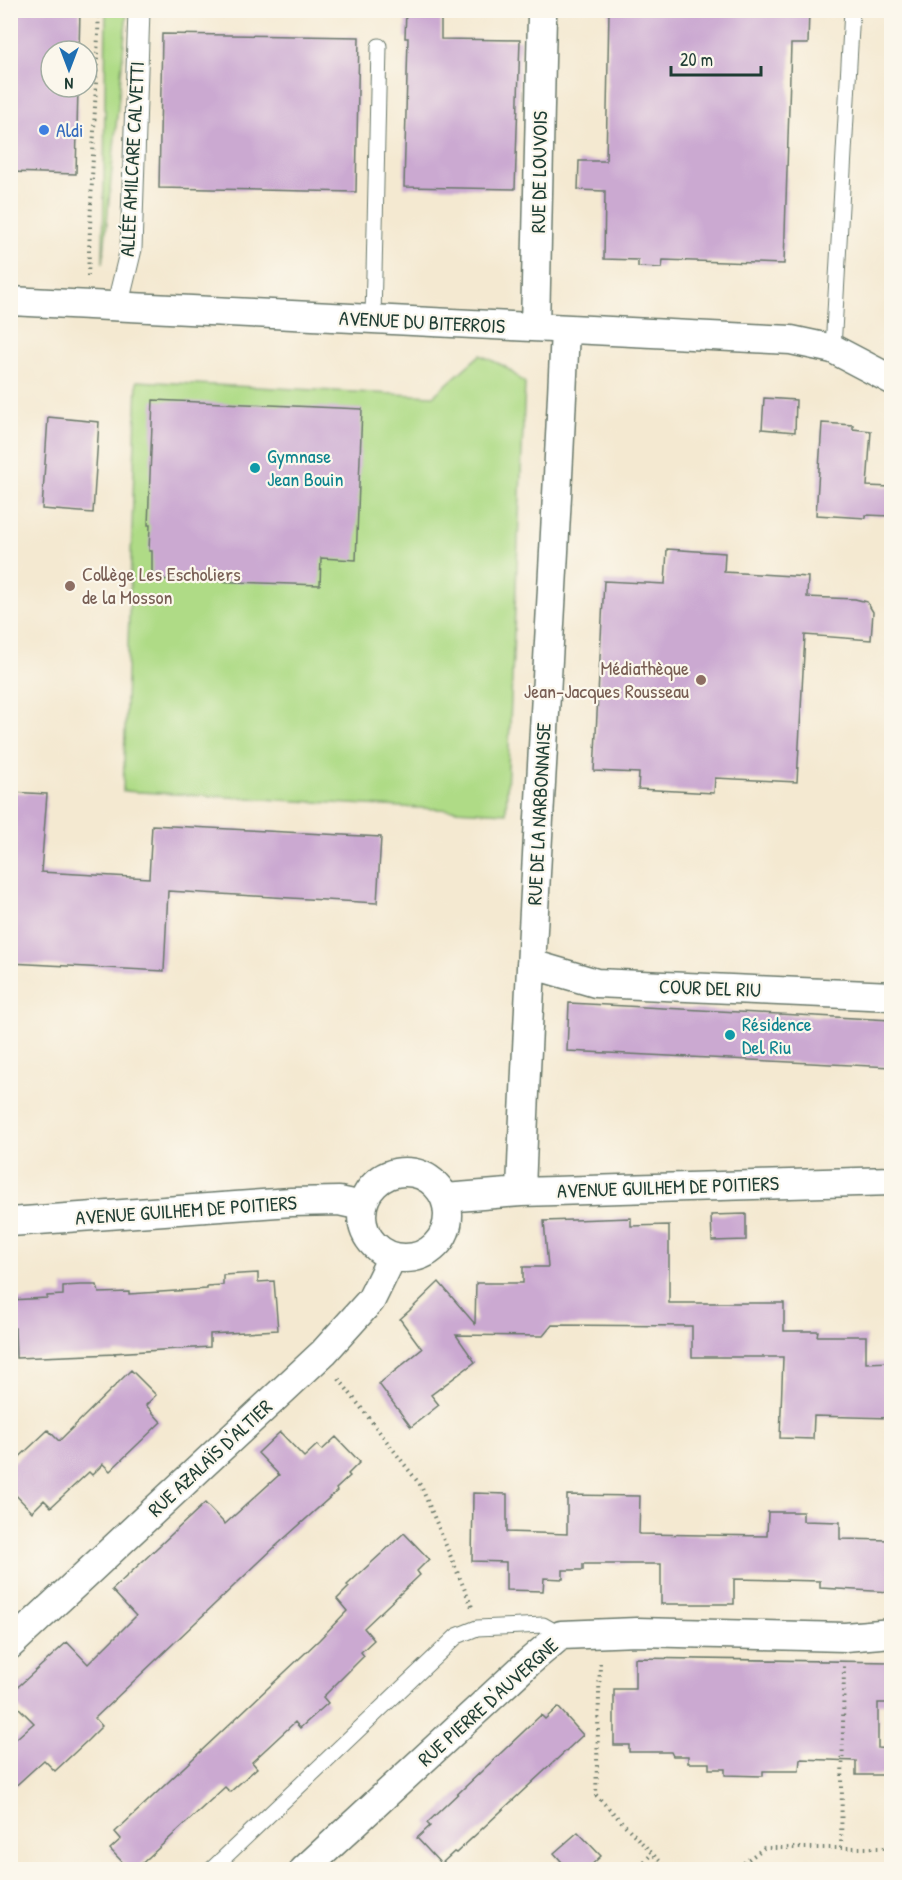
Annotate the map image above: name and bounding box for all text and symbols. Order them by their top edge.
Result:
north arrow [39,39,99,99]
scale bar [671,39,761,77]
text: 20 m [680,47,713,72]
street label: ALLÉE AMILCARE CALVETTI [113,61,150,257]
text: N [64,73,73,95]
street label: RUE DE LOUVOIS [524,111,553,233]
place label: Aldi [56,116,83,143]
marker: Aldi [37,123,51,137]
street label: AVENUE DU BITERROIS [338,304,506,339]
place label: Gymnase Jean Bouin [267,442,344,492]
marker: Gymnase Jean Bouin [248,461,262,475]
place label: Collège Les Escholiers de la Mosson [82,560,241,610]
marker: Collège Les Escholiers de la Mosson [63,579,77,593]
place label: Médiathèque Jean-Jacques Rousseau [524,654,689,704]
marker: Médiathèque Jean-Jacques Rousseau [694,673,708,687]
street label: RUE DE LA NARBONNAISE [520,722,557,906]
street label: COUR DEL RIU [659,972,761,1003]
place label: Résidence Del Riu [742,1010,812,1060]
marker: Résidence Del Riu [723,1028,737,1042]
street label: AVENUE GUILHEM DE POITIERS [557,1169,779,1204]
street label: AVENUE GUILHEM DE POITIERS [74,1188,298,1231]
street label: RUE AZALAÏS D'ALTIER [142,1393,278,1522]
street label: RUE PIERRE D'AUVERGNE [412,1631,564,1772]

